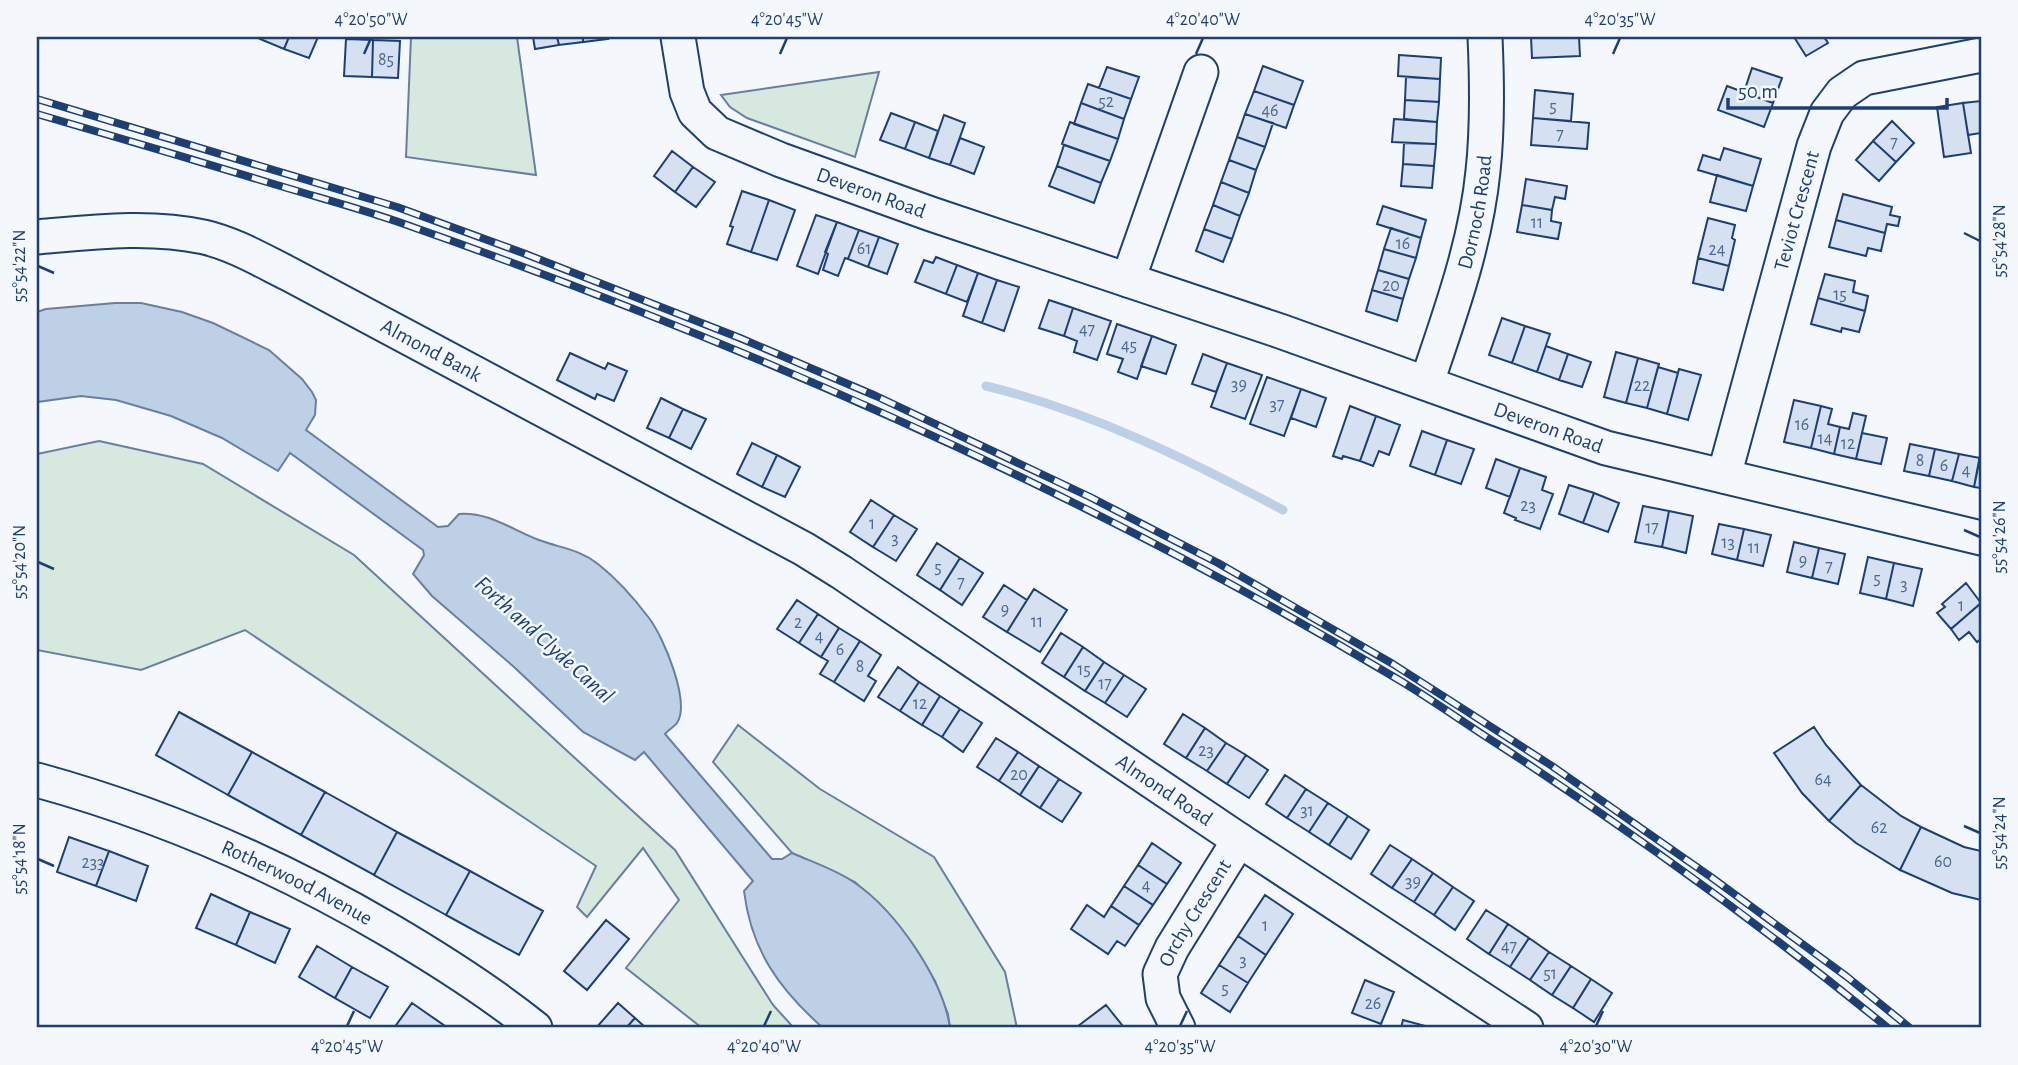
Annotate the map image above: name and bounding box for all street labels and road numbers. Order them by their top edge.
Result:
street label: Teviot Crescent [1771,148,1823,273]
street label: Dornoch Road [1454,154,1496,272]
street label: Deveron Road [814,164,929,222]
street label: Almond Bank [377,315,485,386]
street label: Deveron Road [1491,399,1606,457]
street label: Almond Road [1112,750,1216,830]
street label: Rotherwood Avenue [218,836,376,929]
street label: Orchy Crescent [1155,856,1235,970]

